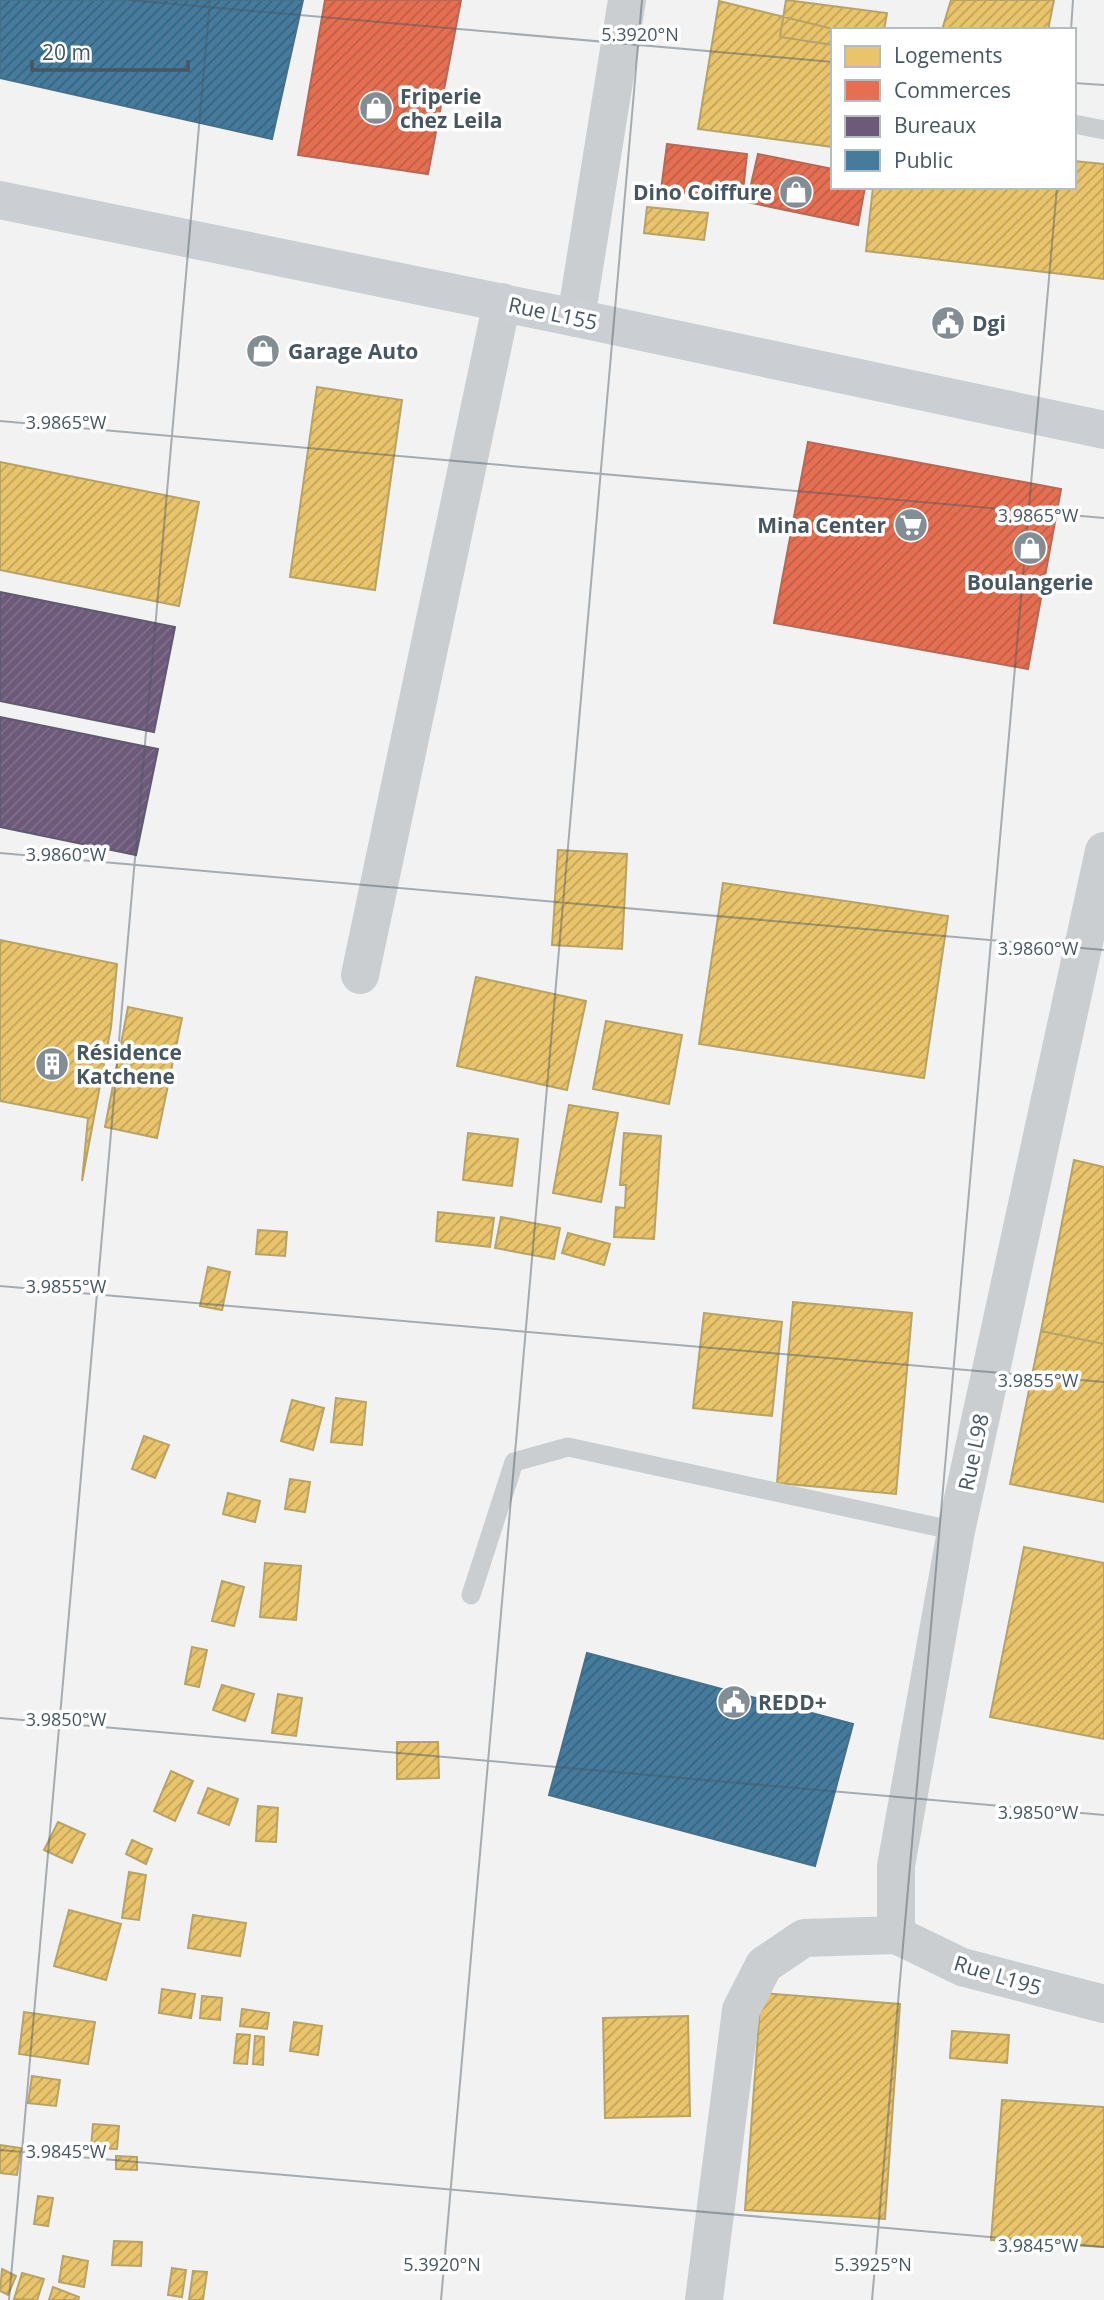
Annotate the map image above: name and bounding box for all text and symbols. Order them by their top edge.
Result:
text: 5.3920°N [601,22,679,46]
scale bar [32,28,187,72]
legend [831,28,1076,189]
text: 20 m [42,38,91,66]
text: Logements [894,41,1002,69]
text: Commerces [894,76,1011,104]
place label: Friperie chez Leila [400,82,502,134]
shop icon: Friperie chez Leila [357,89,395,127]
text: Bureaux [894,111,976,139]
text: Public [894,146,953,174]
shop icon: Dino Coiffure [777,173,815,211]
place label: Dino Coiffure [633,178,772,206]
street label: Rue L155 [506,290,600,336]
public building icon: Dgi [929,304,967,342]
place label: Dgi [972,309,1006,337]
shop icon: Garage Auto [244,332,282,370]
place label: Garage Auto [288,337,418,365]
text: 3.9865°W [26,410,107,434]
text: 3.9865°W [998,503,1079,527]
supermarket icon: Mina Center [892,506,930,544]
place label: Mina Center [757,511,886,539]
shop icon: Boulangerie [1011,529,1049,567]
place label: Boulangerie [967,568,1093,596]
text: 3.9860°W [26,842,107,866]
text: 3.9860°W [998,936,1079,960]
place label: Résidence Katchene [76,1038,182,1090]
building icon: Résidence Katchene [33,1045,71,1083]
text: 3.9855°W [26,1274,107,1298]
text: 3.9855°W [998,1368,1079,1392]
street label: Rue L98 [951,1411,995,1493]
public building icon: REDD+ [715,1683,753,1721]
place label: REDD+ [758,1688,827,1716]
text: 3.9850°W [26,1707,107,1731]
text: 3.9850°W [998,1800,1079,1824]
street label: Rue L195 [951,1948,1045,2002]
text: 3.9845°W [26,2139,107,2163]
text: 3.9845°W [998,2233,1079,2257]
text: 5.3920°N [403,2252,481,2276]
text: 5.3925°N [834,2252,912,2276]

